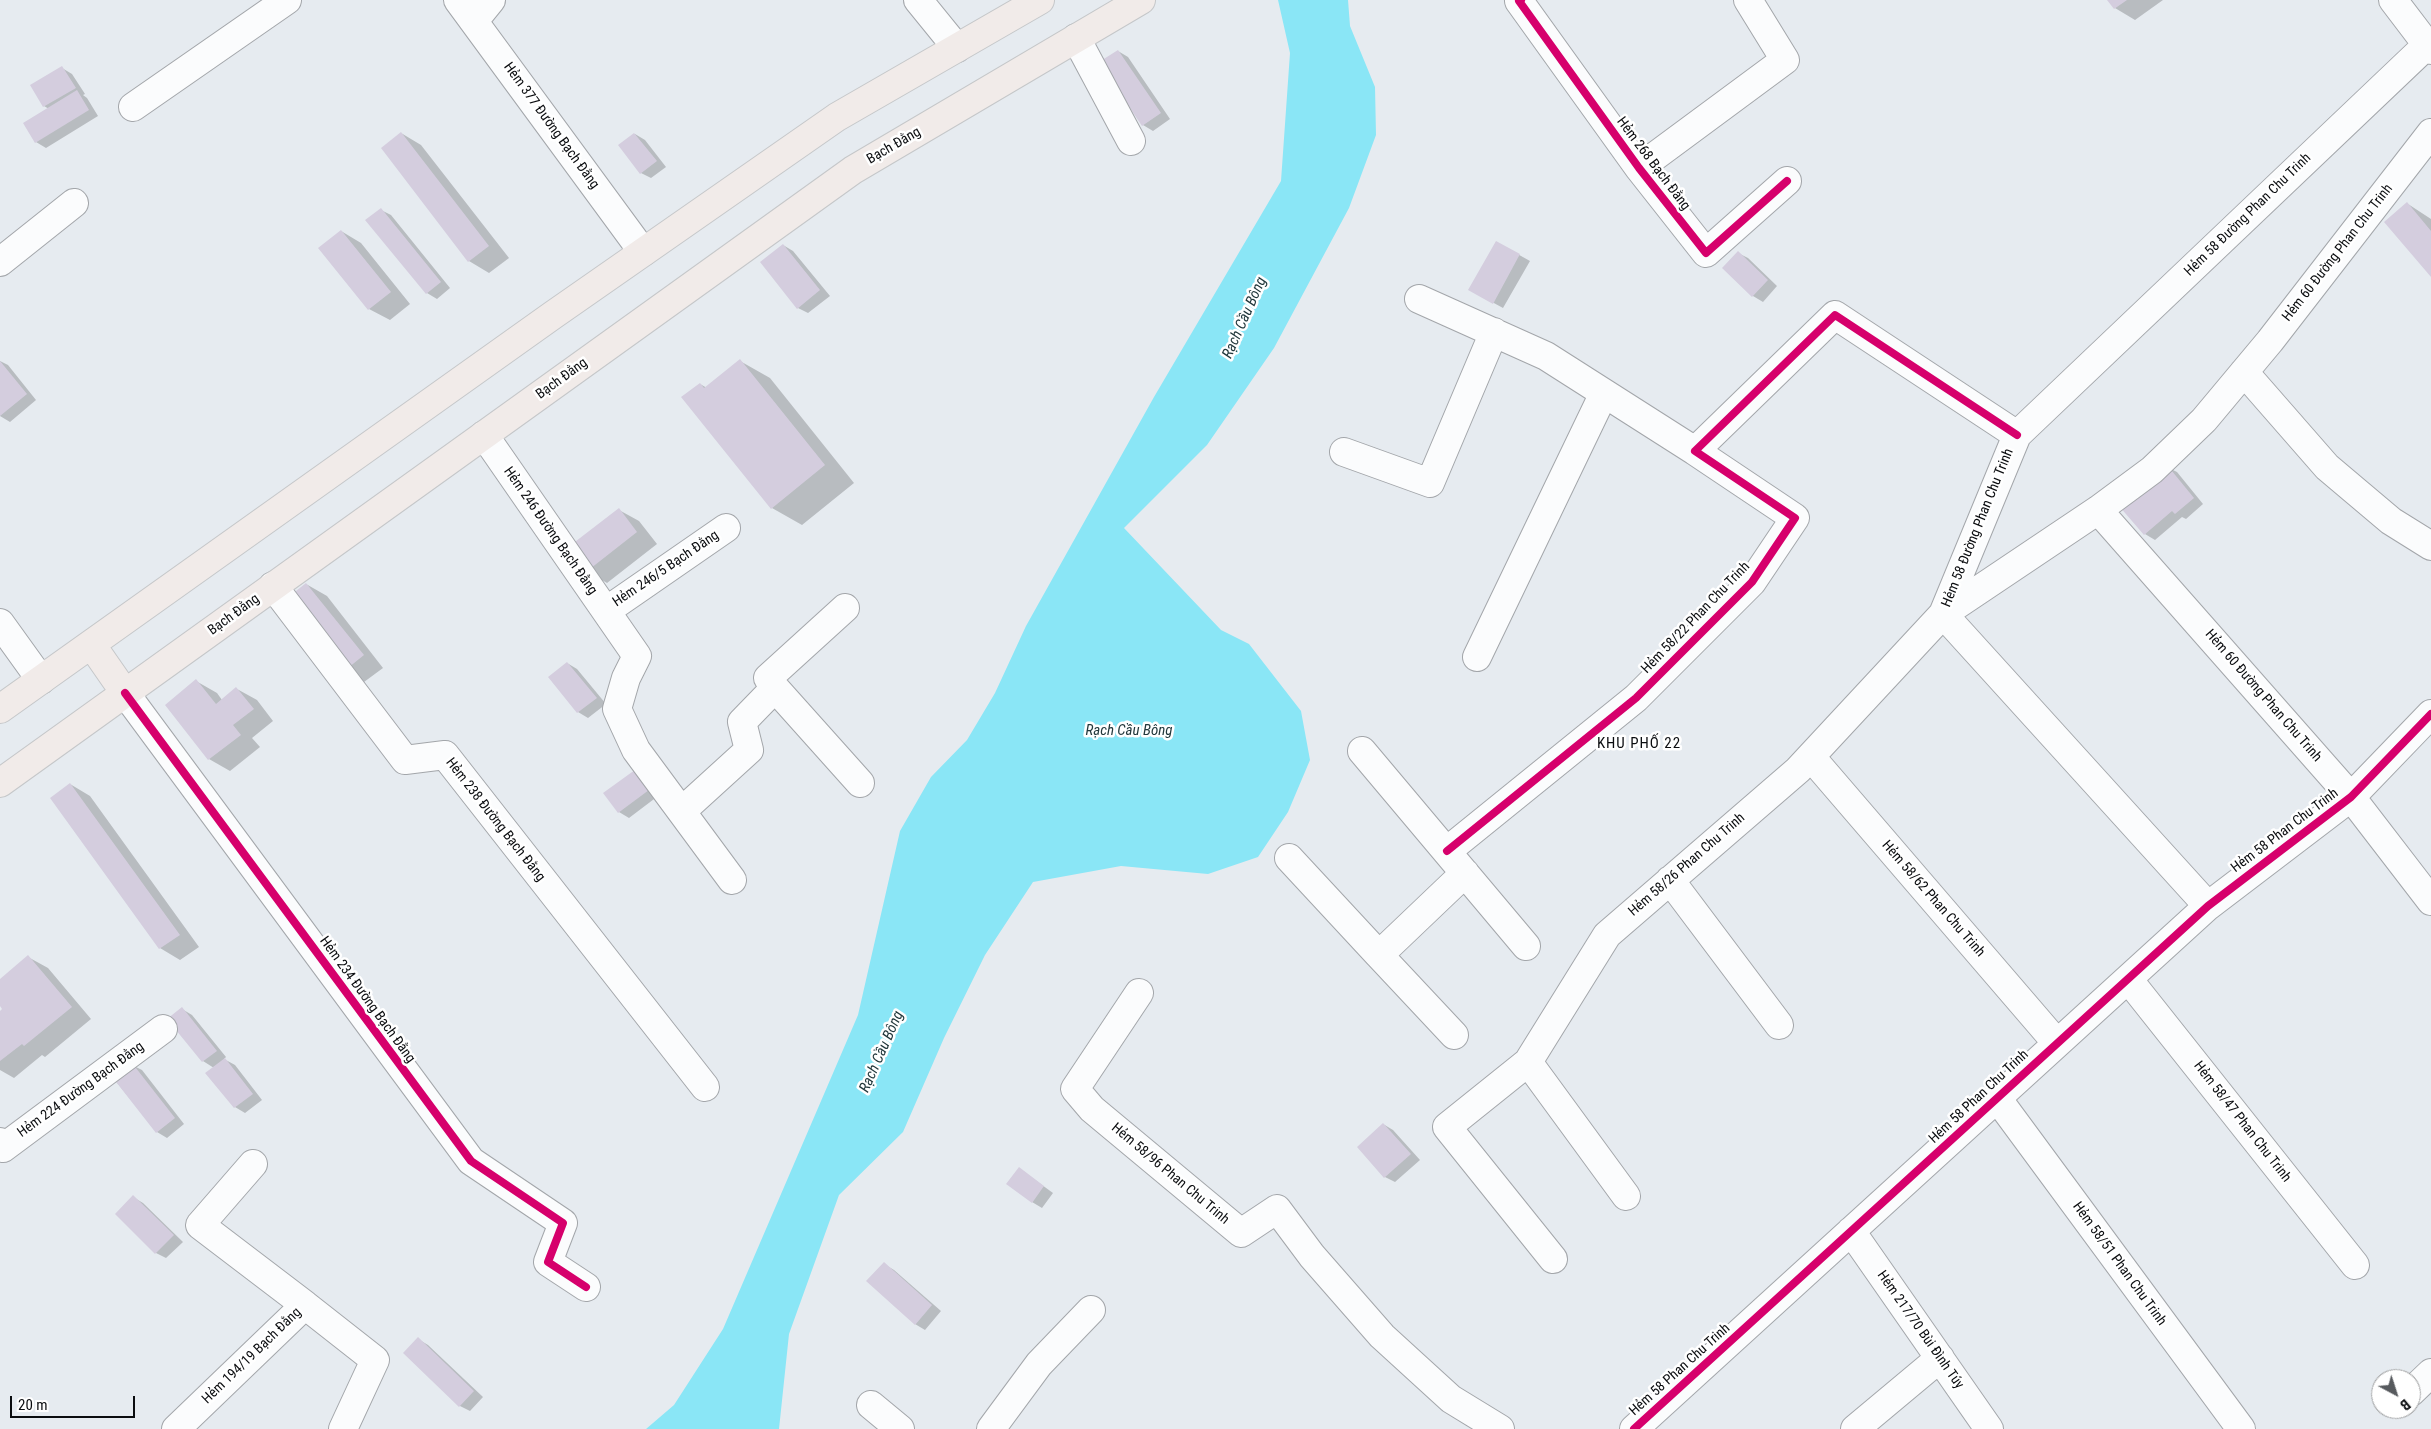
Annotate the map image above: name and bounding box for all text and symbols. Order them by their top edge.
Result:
street label: Hẻm 377 Đường Bạch Đằng [499,60,603,192]
street label: Hẻm 268 Bạch Đằng [1612,114,1694,214]
street label: Bạch Đằng [864,124,924,168]
street label: Hẻm 58 Đường Phan Chu Trinh [2181,150,2315,280]
street label: Hẻm 60 Đường Phan Chu Trinh [2279,181,2397,325]
water label: Rạch Cầu Bông [1219,275,1271,361]
street label: Bạch Đằng [533,355,591,403]
street label: Hẻm 58 Đường Phan Chu Trinh [1938,446,2018,610]
street label: Hẻm 246 Đường Bạch Đằng [499,464,601,598]
street label: Hẻm 246/5 Bạch Đằng [610,527,722,611]
street label: Hẻm 58/22 Phan Chu Trinh [1638,559,1754,677]
street label: Bạch Đằng [205,591,263,639]
street label: Hẻm 60 Đường Phan Chu Trinh [2201,627,2325,765]
water label: Rạch Cầu Bông [1086,722,1172,740]
district label: KHU PHỐ 22 [1596,735,1682,753]
street label: Hẻm 238 Đường Bạch Đằng [442,755,548,885]
street label: Hẻm 58 Phan Chu Trinh [2228,785,2342,877]
street label: Hẻm 58/26 Phan Chu Trinh [1625,810,1749,920]
street label: Hẻm 58/62 Phan Chu Trinh [1878,837,1988,961]
street label: Hẻm 234 Đường Bạch Đằng [315,934,419,1066]
water label: Rạch Cầu Bông [856,1009,908,1095]
street label: Hẻm 224 Đường Bạch Đằng [15,1038,147,1142]
street label: Hẻm 58 Phan Chu Trinh [1926,1047,2032,1147]
street label: Hẻm 58/47 Phan Chu Trinh [2190,1058,2294,1186]
street label: Hẻm 58/96 Phan Chu Trinh [1108,1120,1232,1228]
street label: Hẻm 58/51 Phan Chu Trinh [2068,1199,2170,1329]
street label: Hẻm 217/70 Bùi Đình Túy [1873,1268,1967,1392]
street label: Hẻm 194/19 Bạch Đằng [199,1304,305,1408]
street label: Hẻm 58 Phan Chu Trinh [1626,1320,1734,1420]
north arrow [2371,1369,2421,1419]
scale bar [12,1386,138,1418]
text: 20 m [18,1396,48,1414]
text: B [2397,1396,2413,1413]

